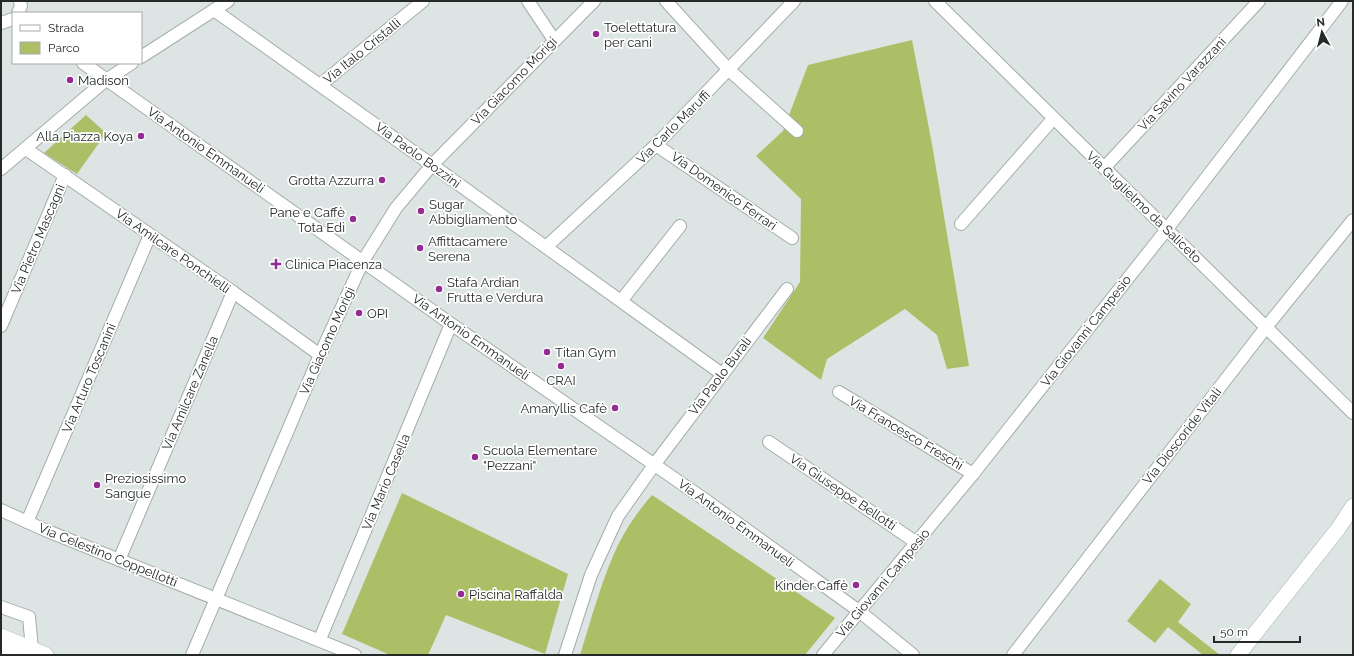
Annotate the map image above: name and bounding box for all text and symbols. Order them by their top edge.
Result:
legend [12,12,142,64]
north arrow [1302,12,1342,52]
street label: Via Italo Cristalli [320,15,404,87]
text: N [1316,16,1326,30]
place label: Toelettatura per cani [604,20,676,50]
text: Strada [48,21,84,35]
marker: Toelettatura per cani [591,29,601,39]
street label: Via Giacomo Morigi [468,34,560,128]
street label: Via Savino Varazzani [1135,34,1229,134]
text: Parco [48,41,80,55]
place label: Madison [78,73,129,88]
marker: Madison [65,75,75,85]
street label: Via Carlo Maruffi [633,87,713,167]
street label: Via Antonio Emmanueli [145,104,267,196]
street label: Via Paolo Bozzini [372,119,464,191]
place label: Alla Piazza Koya [36,129,133,144]
marker: Alla Piazza Koya [136,131,146,141]
street label: Via Guglielmo da Saliceto [1083,148,1205,266]
street label: Via Domenico Ferrari [668,149,780,233]
place label: Grotta Azzurra [289,173,374,188]
marker: Grotta Azzurra [377,175,387,185]
street label: Via Pietro Mascagni [8,182,68,296]
place label: Sugar Abbigliamento [429,197,517,227]
place label: Pane e Caffè Tota Edi [269,205,345,235]
street label: Via Amilcare Ponchielli [113,206,233,296]
marker: Sugar Abbigliamento [416,206,426,216]
marker: Pane e Caffè Tota Edi [348,214,358,224]
place label: Affittacamere Serena [428,234,508,264]
marker: Affittacamere Serena [415,243,425,253]
place label: Clinica Piacenza [285,257,382,272]
marker: Clinica Piacenza [270,258,282,270]
street label: Via Giovanni Campesio [1038,272,1134,390]
place label: Stafa Ardian Frutta e Verdura [447,275,543,305]
marker: Stafa Ardian Frutta e Verdura [434,284,444,294]
street label: Via Giacomo Morigi [296,285,358,397]
street label: Via Antonio Emmanueli [410,291,532,383]
place label: OPI [367,306,388,321]
marker: OPI [354,308,364,318]
street label: Via Arturo Toscanini [59,321,119,435]
street label: Via Amilcare Zanella [159,333,221,453]
street label: Via Paolo Burali [686,334,754,418]
place label: Titan Gym [555,345,616,360]
marker: Titan Gym [542,347,552,357]
marker: CRAI [556,361,566,371]
place label: CRAI [546,373,576,388]
street label: Via Dioscoride Vitali [1140,385,1224,487]
street label: Via Francesco Freschi [846,393,966,473]
place label: Amaryllis Cafè [520,401,607,416]
marker: Amaryllis Cafè [610,403,620,413]
street label: Via Mario Casella [359,432,413,532]
place label: Scuola Elementare "Pezzani" [483,443,597,473]
street label: Via Giuseppe Bellotti [787,451,899,533]
marker: Scuola Elementare "Pezzani" [470,452,480,462]
place label: Preziosissimo Sangue [105,471,186,501]
street label: Via Antonio Emmanueli [675,476,797,570]
marker: Preziosissimo Sangue [92,480,102,490]
street label: Via Celestino Coppellotti [36,520,180,590]
street label: Via Giovanni Campesio [833,525,933,640]
place label: Kinder Caffè [775,578,848,593]
marker: Kinder Caffè [851,580,861,590]
place label: Piscina Raffalda [469,587,563,602]
marker: Piscina Raffalda [456,589,466,599]
scale bar [1214,618,1300,644]
text: 50 m [1220,625,1248,639]

